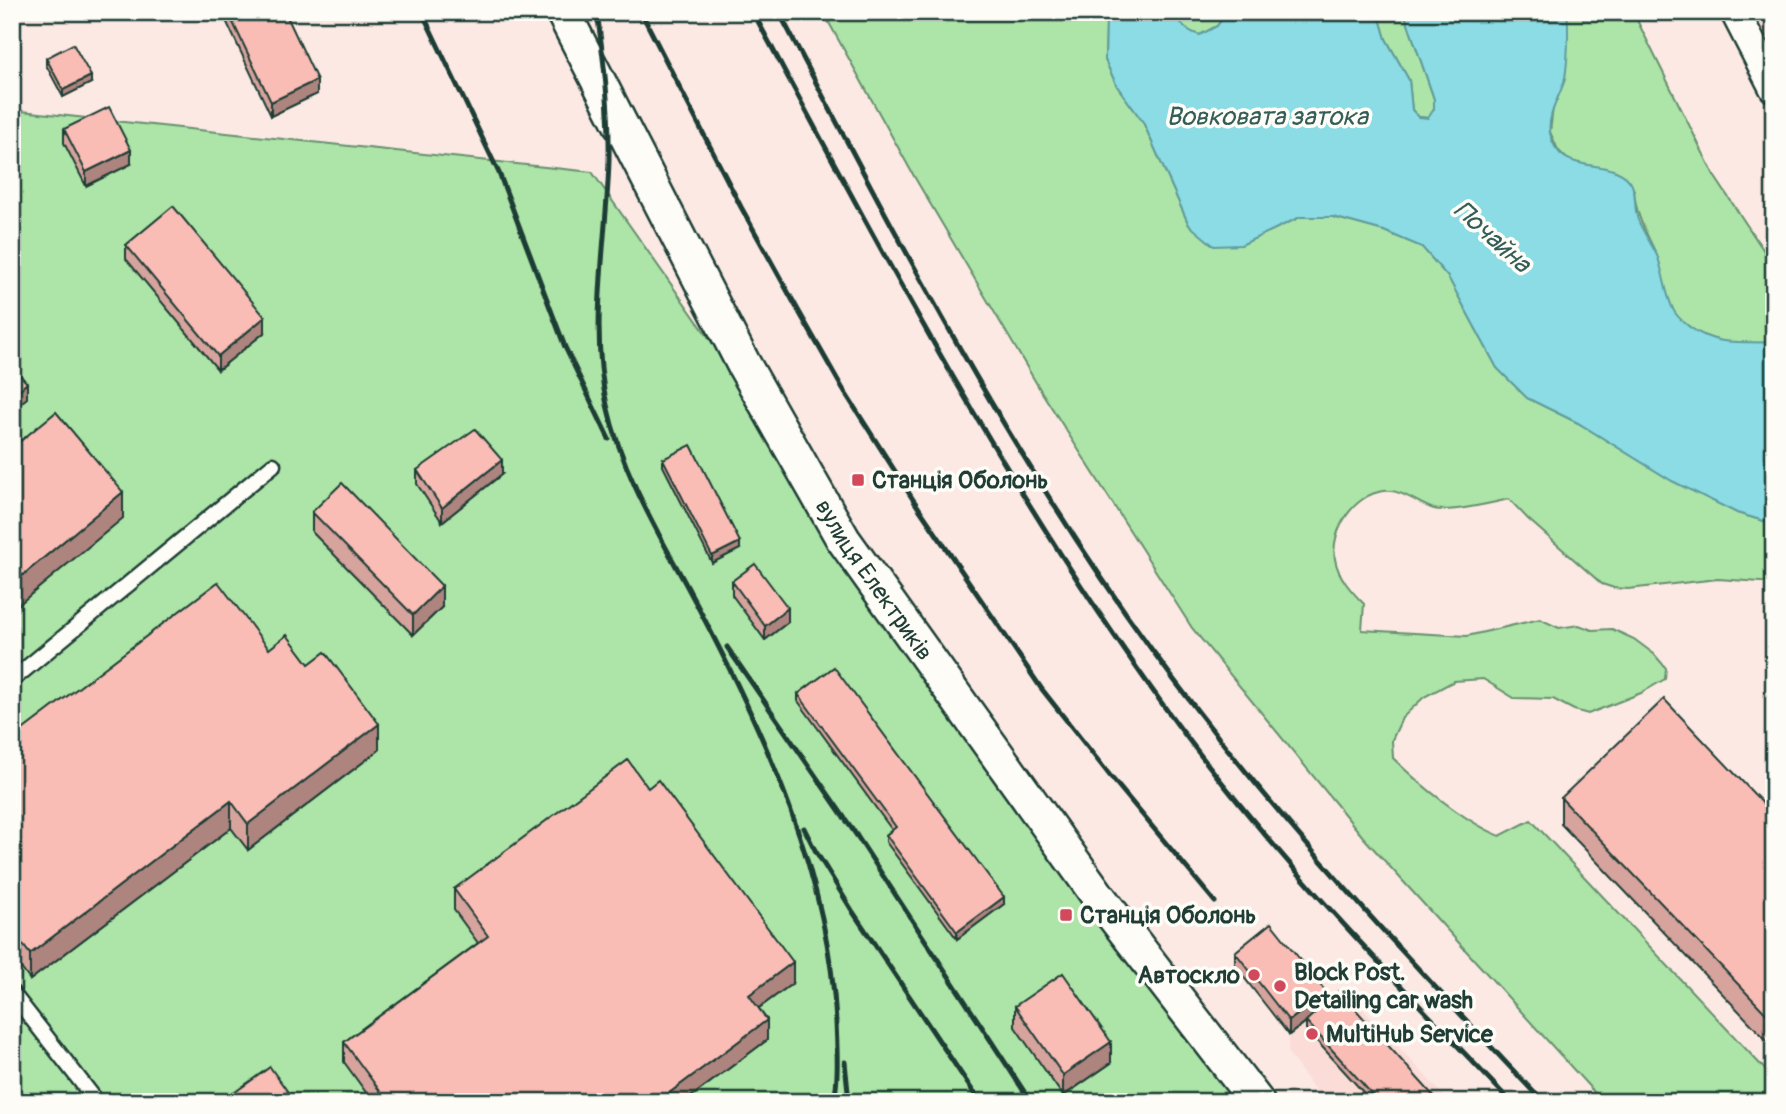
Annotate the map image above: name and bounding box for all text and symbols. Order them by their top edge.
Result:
water label: Вовковата затока [1166,101,1370,133]
water label: Почайна [1447,194,1538,281]
place label: Станція Оболонь [872,466,1048,495]
marker: Станція Оболонь [850,472,866,488]
street label: вулиця Електриків [809,494,939,666]
place label: Cтанція Оболонь [1080,901,1256,930]
marker: Cтанція Оболонь [1058,907,1074,923]
place label: Block Post. Detailing car wash [1294,958,1473,1015]
place label: Автоскло [1138,961,1240,990]
marker: Автоскло [1246,967,1262,983]
marker: Block Post. Detailing car wash [1272,978,1288,994]
place label: MultiHub Service [1326,1020,1494,1049]
marker: MultiHub Service [1304,1026,1320,1042]

